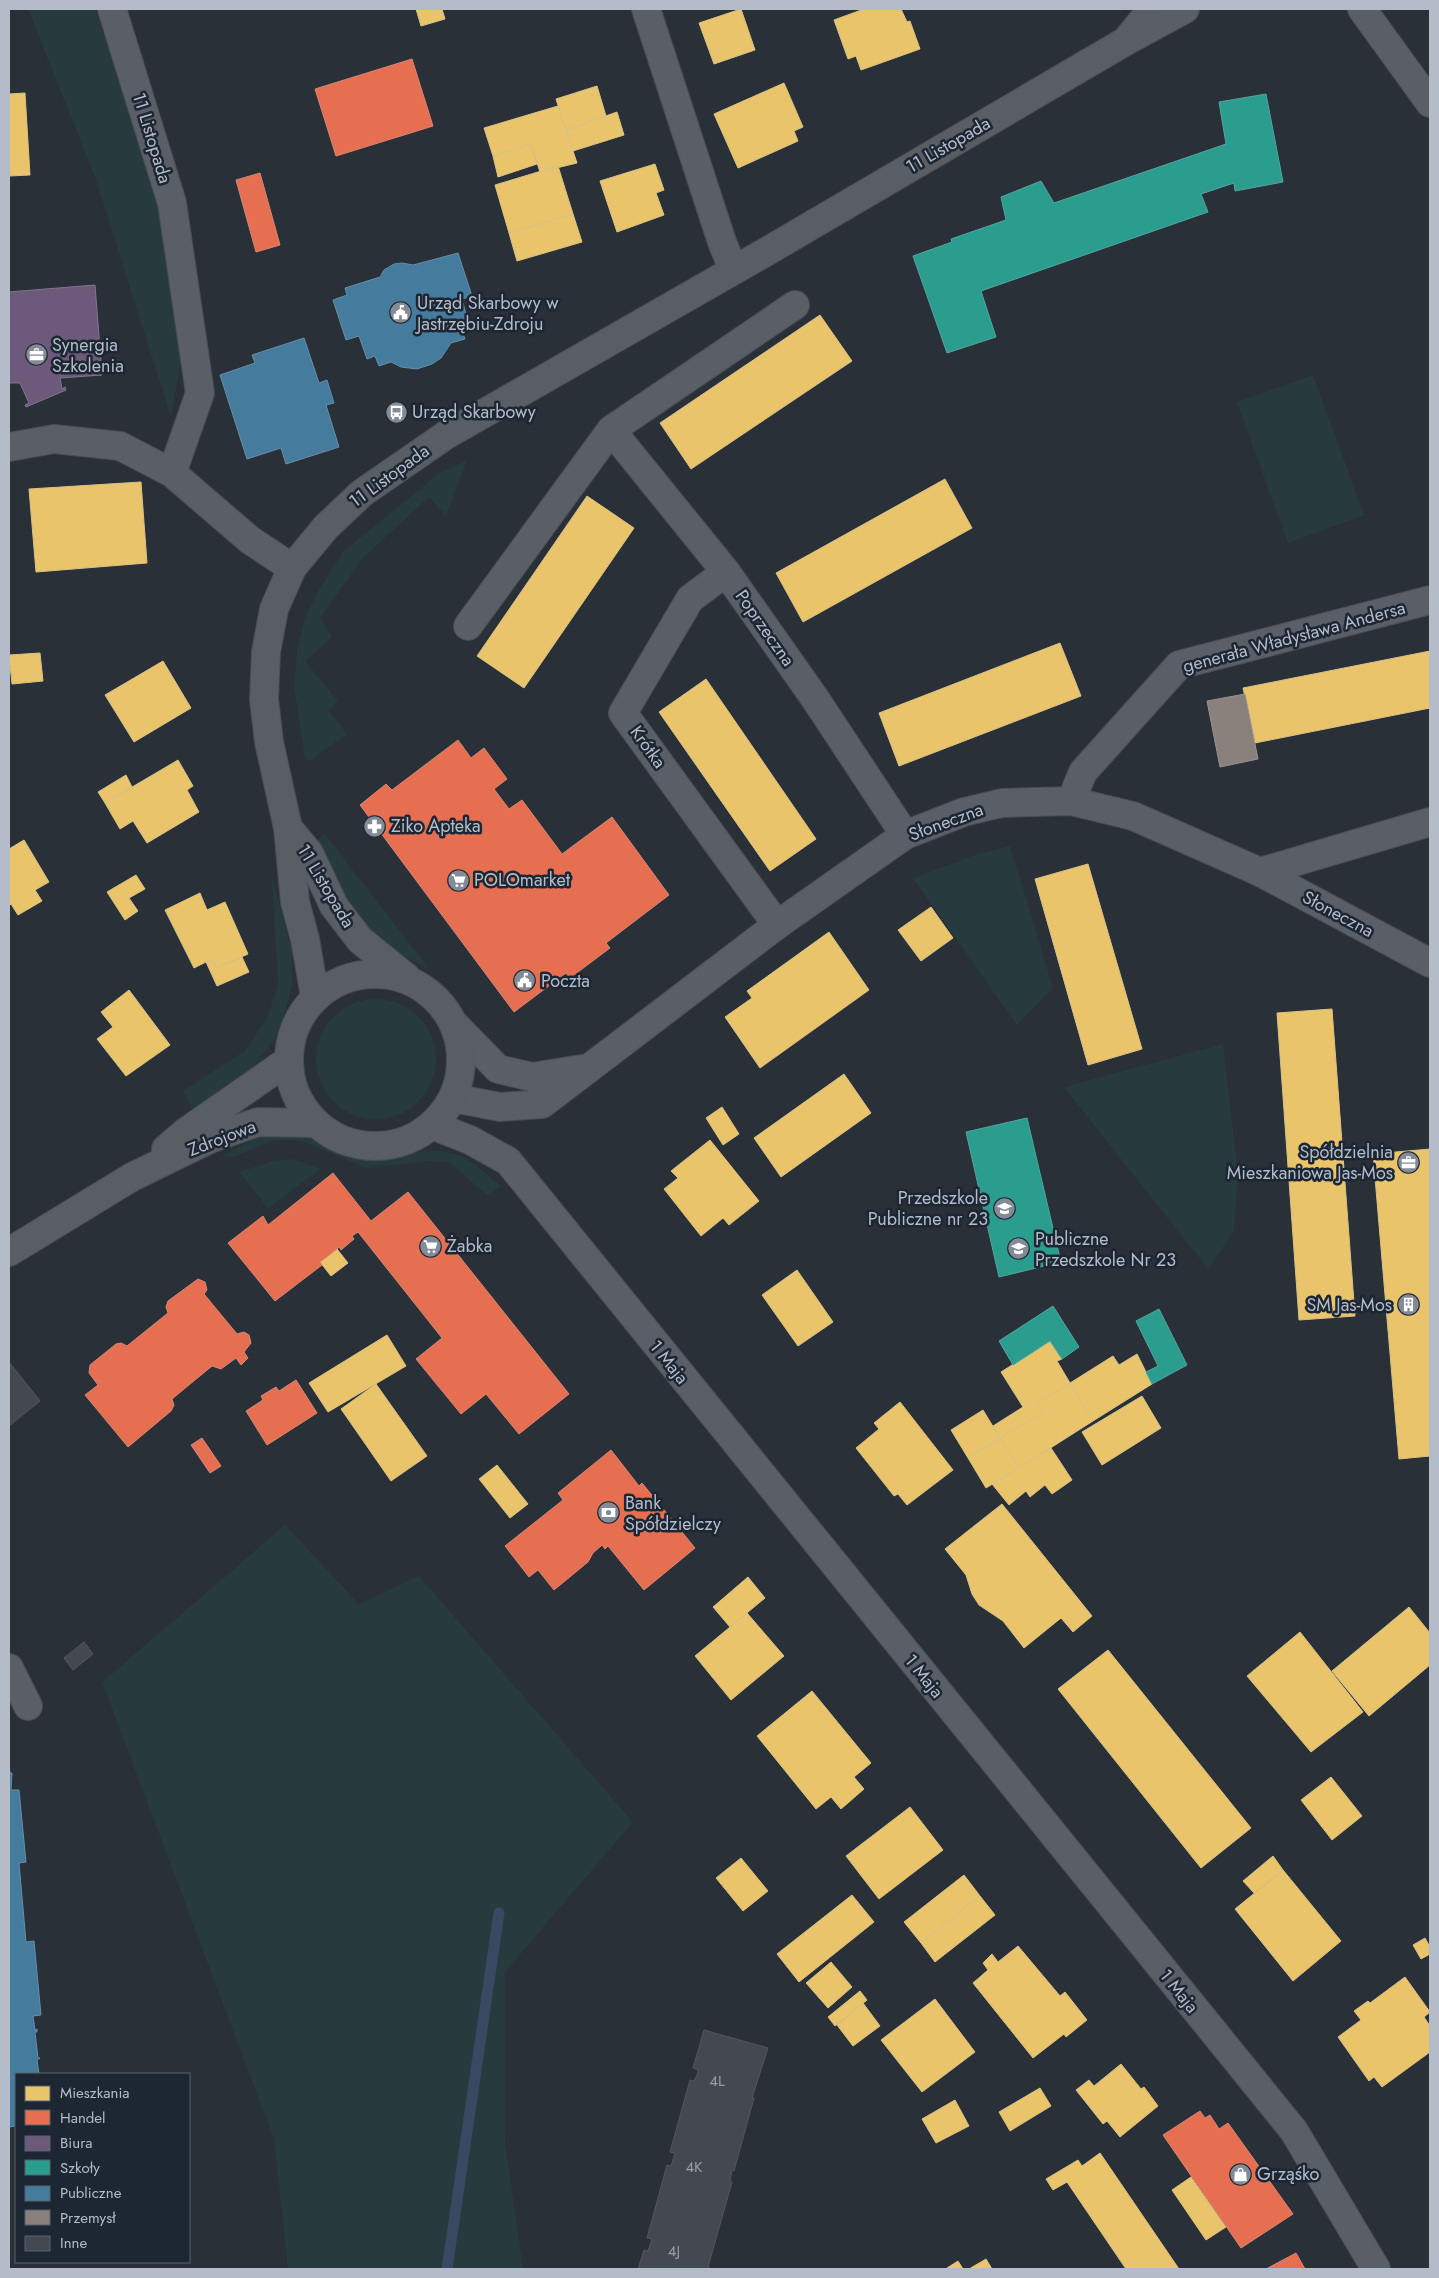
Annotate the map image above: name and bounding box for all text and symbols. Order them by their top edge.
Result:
street label: 11 Listopada [126,89,178,187]
street label: 11 Listopada [901,110,995,180]
place label: Urząd Skarbowy w Jastrzębiu-Zdroju [415,290,559,337]
public building icon: Urząd Skarbowy w Jastrzębiu-Zdroju [389,301,413,325]
place label: Synergia Szkolenia [52,332,124,379]
office icon: Synergia Szkolenia [24,343,48,367]
place label: Urząd Skarbowy [412,399,536,425]
bus stop icon: Urząd Skarbowy [384,400,408,424]
street label: 11 Listopada [343,438,435,514]
street label: Poprzeczna [729,584,801,672]
street label: generała Władysława Andersa [1180,595,1408,679]
street label: Krótka [624,720,672,774]
street label: Słoneczna [905,797,987,847]
place label: Ziko Apteka [391,813,481,839]
pharmacy icon: Ziko Apteka [363,814,387,838]
street label: 11 Listopada [291,839,361,933]
place label: POLOmarket [474,867,571,893]
supermarket icon: POLOmarket [446,868,470,892]
street label: Słoneczna [1298,884,1378,944]
place label: Poczta [541,968,590,994]
public building icon: Poczta [513,969,537,993]
street label: Zdrojowa [184,1113,260,1163]
place label: Spółdzielnia Mieszkaniowa Jas-Mos [1227,1139,1393,1186]
office icon: Spółdzielnia Mieszkaniowa Jas-Mos [1397,1150,1421,1174]
place label: Przedszkole Publiczne nr 23 [868,1185,988,1232]
school or university icon: Przedszkole Publiczne nr 23 [992,1196,1016,1220]
place label: Publiczne Przedszkole Nr 23 [1035,1226,1176,1273]
place label: Żabka [447,1233,492,1259]
supermarket icon: Żabka [419,1234,443,1258]
school or university icon: Publiczne Przedszkole Nr 23 [1007,1237,1031,1261]
place label: SM Jas-Mos [1306,1292,1392,1318]
building icon: SM Jas-Mos [1396,1293,1420,1317]
street label: 1 Maja [643,1334,695,1390]
place label: Bank Spółdzielczy [625,1490,721,1537]
bank icon: Bank Spółdzielczy [597,1501,621,1525]
street label: 1 Maja [898,1648,950,1704]
street label: 1 Maja [1153,1963,1205,2019]
house number: 4L [709,2070,725,2092]
legend [15,2073,190,2263]
text: Mieszkania [60,2082,130,2104]
text: Handel [60,2107,106,2129]
text: Biura [60,2132,93,2154]
house number: 4K [685,2156,703,2178]
text: Szkoły [60,2157,100,2179]
place label: Grząśko [1257,2161,1320,2187]
shop icon: Grząśko [1229,2162,1253,2186]
text: Publiczne [60,2182,122,2204]
text: Przemysł [60,2207,116,2229]
text: Inne [60,2232,87,2254]
house number: 4J [668,2240,680,2262]

